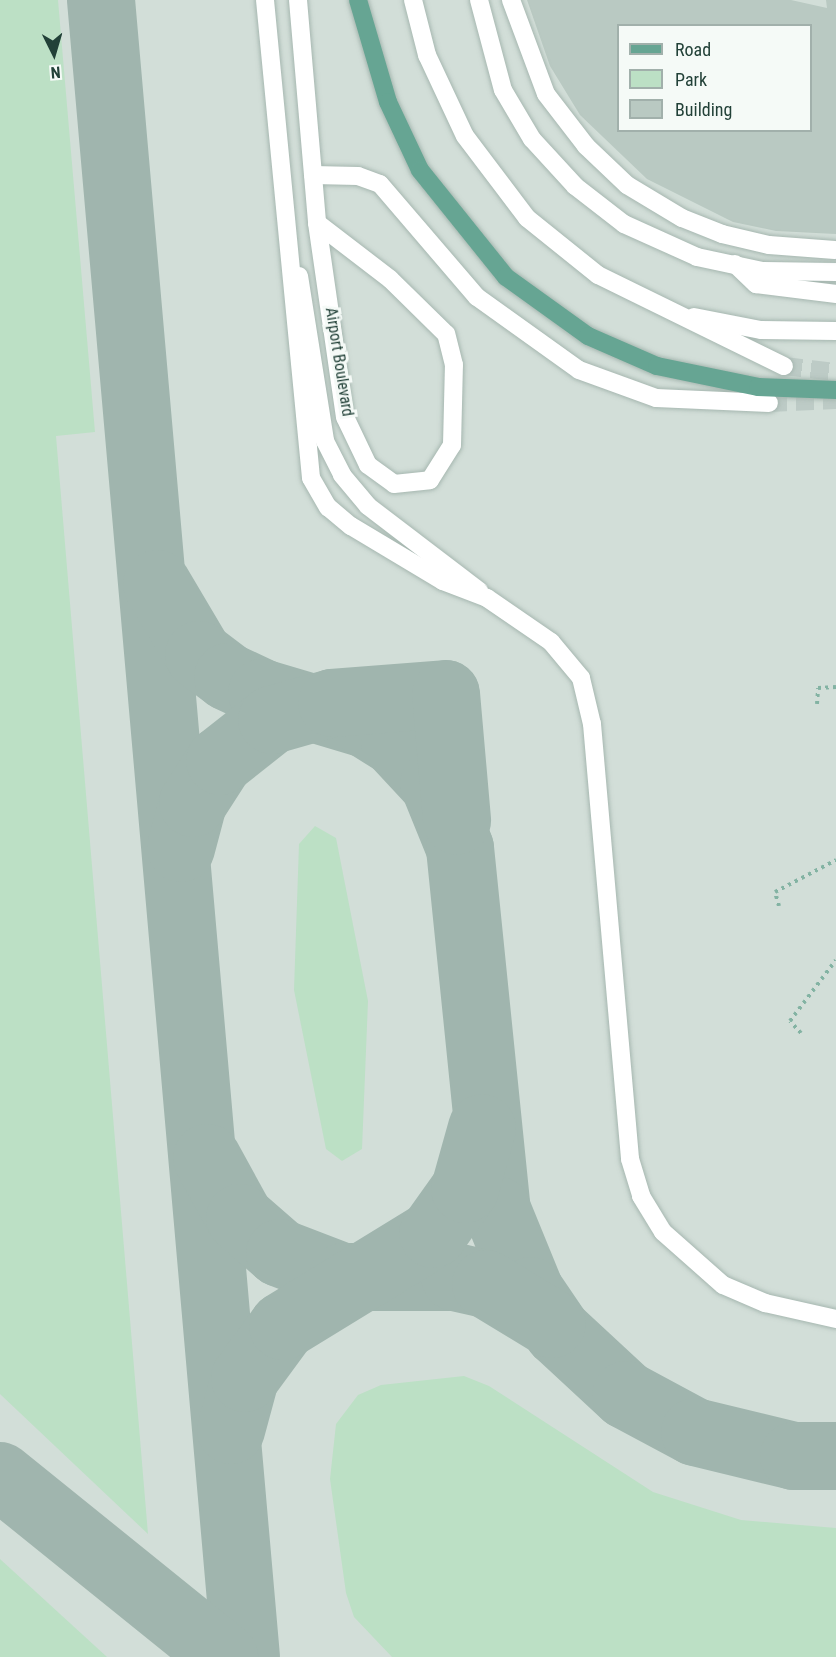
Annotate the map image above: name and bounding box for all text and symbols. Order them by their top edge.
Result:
north arrow [24,24,84,84]
legend [617,24,812,132]
text: Road [675,39,711,60]
text: N [50,63,61,82]
text: Park [675,69,707,90]
text: Building [675,99,732,120]
street label: Airport Boulevard [321,306,357,418]

